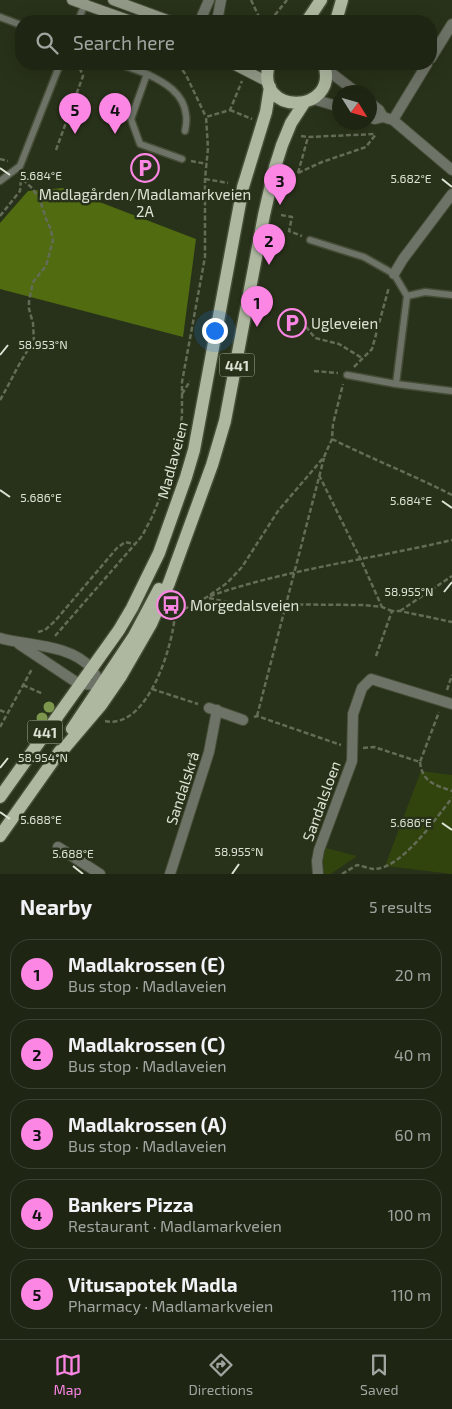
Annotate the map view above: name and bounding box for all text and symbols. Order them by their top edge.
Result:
search box [15,15,437,70]
icon: search [33,29,61,57]
text: Search here [73,31,175,54]
north arrow [332,85,377,130]
pin: 5 [59,93,91,134]
pin: 4 [99,93,131,134]
parking icon: Madlagården/Madlamarkveien 2A [130,153,160,183]
pin: 3 [264,164,296,205]
text: 5.684°E [20,168,62,182]
text: 5.682°E [390,171,432,185]
place label: Madlagården/Madlamarkveien 2A [39,185,251,220]
pin: 2 [253,224,285,265]
pin: 1 [241,286,273,327]
parking icon: Ugleveien [277,308,307,338]
place label: Ugleveien [311,314,378,332]
your location [202,318,228,344]
text: 58.953°N [18,337,68,351]
road number: 441 [220,354,254,376]
street label: Madlaveien [153,419,191,501]
text: 5.686°E [20,490,62,504]
text: 5.684°E [390,493,432,507]
text: 58.955°N [384,584,434,598]
bus stop icon: Morgedalsveien [156,590,186,620]
place label: Morgedalsveien [190,596,299,614]
road number: 441 [28,720,62,744]
street label: Sandalskrå [162,749,202,827]
text: 58.954°N [18,750,68,764]
street label: Sandalsloen [298,758,344,844]
text: 5.688°E [20,812,62,826]
text: 5.686°E [390,815,432,829]
text: 58.955°N [214,844,264,858]
text: 5.688°E [52,846,94,860]
text: Nearby [20,894,92,919]
text: 5 results [369,897,432,916]
text: Madlakrossen (E) [68,953,225,976]
text: 1 [34,965,40,984]
text: 20 m [395,965,431,984]
text: Bus stop · Madlaveien [68,976,227,995]
text: Madlakrossen (C) [68,1033,225,1056]
text: 2 [32,1045,42,1064]
text: 40 m [394,1045,431,1064]
text: Bus stop · Madlaveien [68,1056,227,1075]
text: Madlakrossen (A) [68,1113,227,1136]
text: 3 [32,1125,42,1144]
text: 60 m [395,1125,431,1144]
text: Bus stop · Madlaveien [68,1136,227,1155]
text: Bankers Pizza [68,1193,194,1216]
text: 4 [32,1205,42,1224]
text: 100 m [388,1205,431,1224]
text: Restaurant · Madlamarkveien [68,1216,282,1235]
text: Vitusapotek Madla [68,1273,238,1296]
text: 5 [33,1285,41,1304]
text: 110 m [391,1285,431,1304]
text: Pharmacy · Madlamarkveien [68,1296,273,1315]
tab: Map [53,1351,82,1398]
tab: Directions [189,1351,253,1398]
tab: Saved [360,1351,399,1398]

